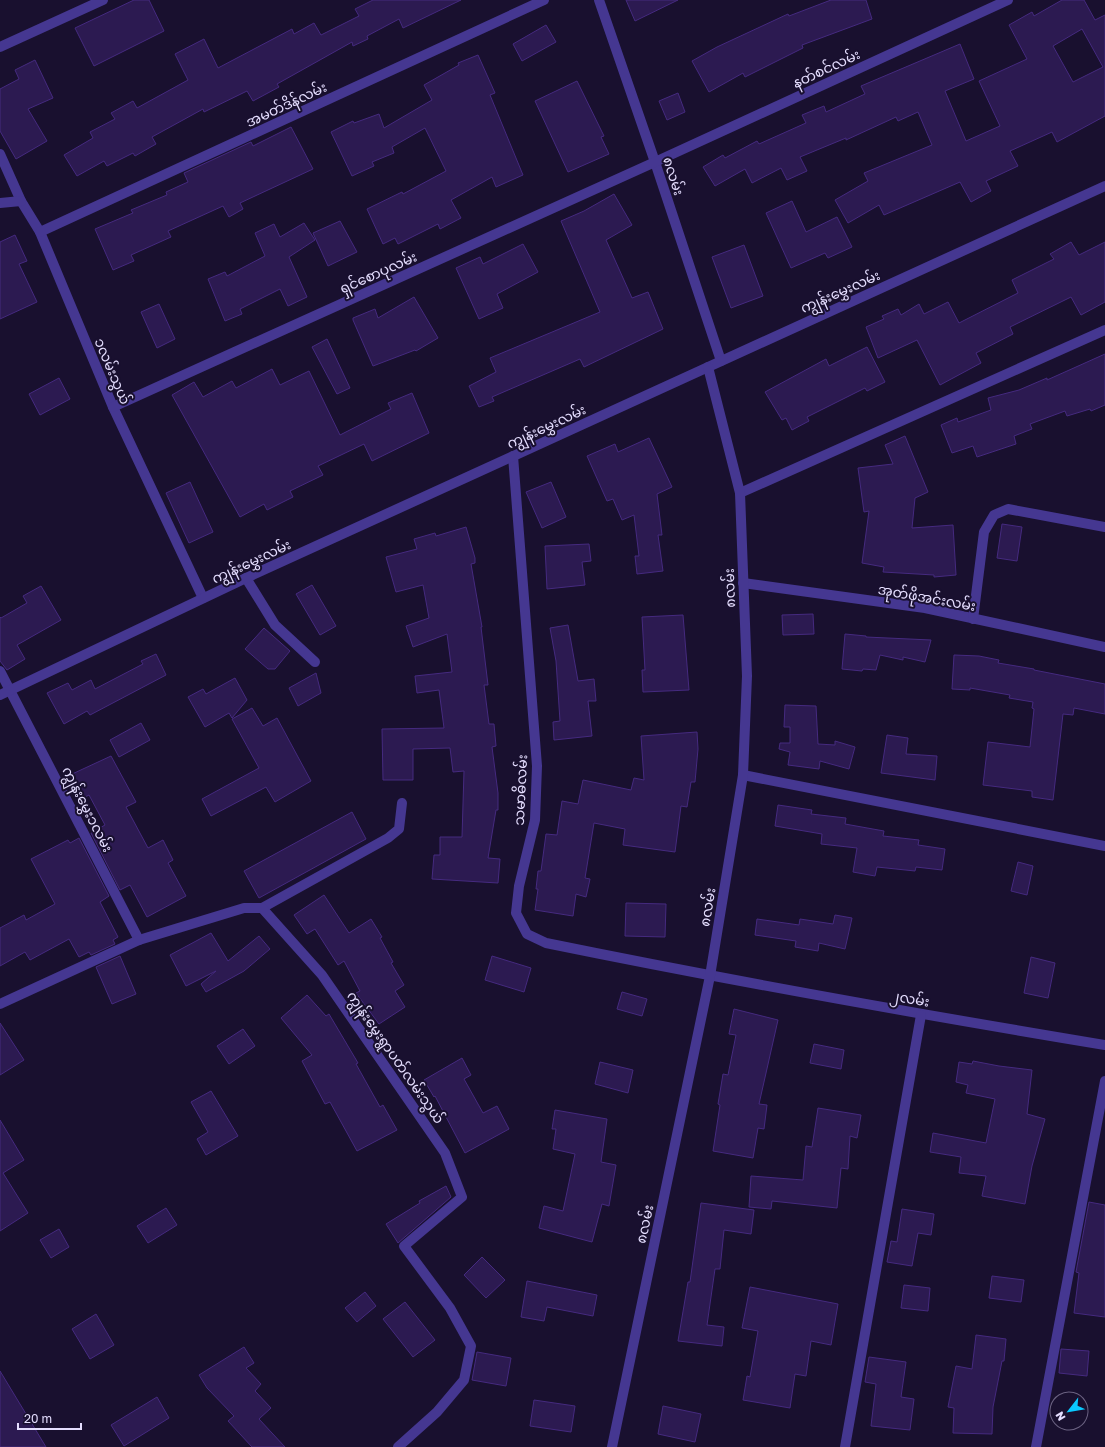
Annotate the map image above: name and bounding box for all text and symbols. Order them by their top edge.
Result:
street label: နတ်စင်လမ်း [789,44,864,95]
street label: အမတ်ဒိန်လမ်း [242,77,331,134]
street label: ၈လမ်း [660,154,689,197]
street label: ရှင်စောပုလမ်း [336,247,421,300]
street label: ကျွန်းမွှေးလမ်း [797,265,884,321]
street label: ၁လမ်းသွယ် [89,335,135,408]
street label: ကျွန်းမွှေးလမ်း [503,399,590,456]
street label: ကျွန်းမွှေးလမ်း [208,534,295,591]
street label: ၈လမ်း [719,568,738,608]
street label: အုတ်ဖိုအင်းလမ်း [876,579,977,618]
street label: သမာဓိလမ်း [509,754,530,826]
street label: ကျွန်းမွှေး၁လမ်း [55,763,118,857]
street label: ၈လမ်း [695,886,718,928]
street label: ၂လမ်း [888,985,931,1014]
street label: ကျွန်းမွှေးရွာပတ်လမ်းသွယ် [340,987,449,1129]
street label: ၈လမ်း [631,1203,656,1245]
north arrow [1049,1391,1089,1431]
scale bar [18,1405,81,1431]
text: N [1052,1409,1068,1423]
text: 20 m [24,1411,52,1426]

